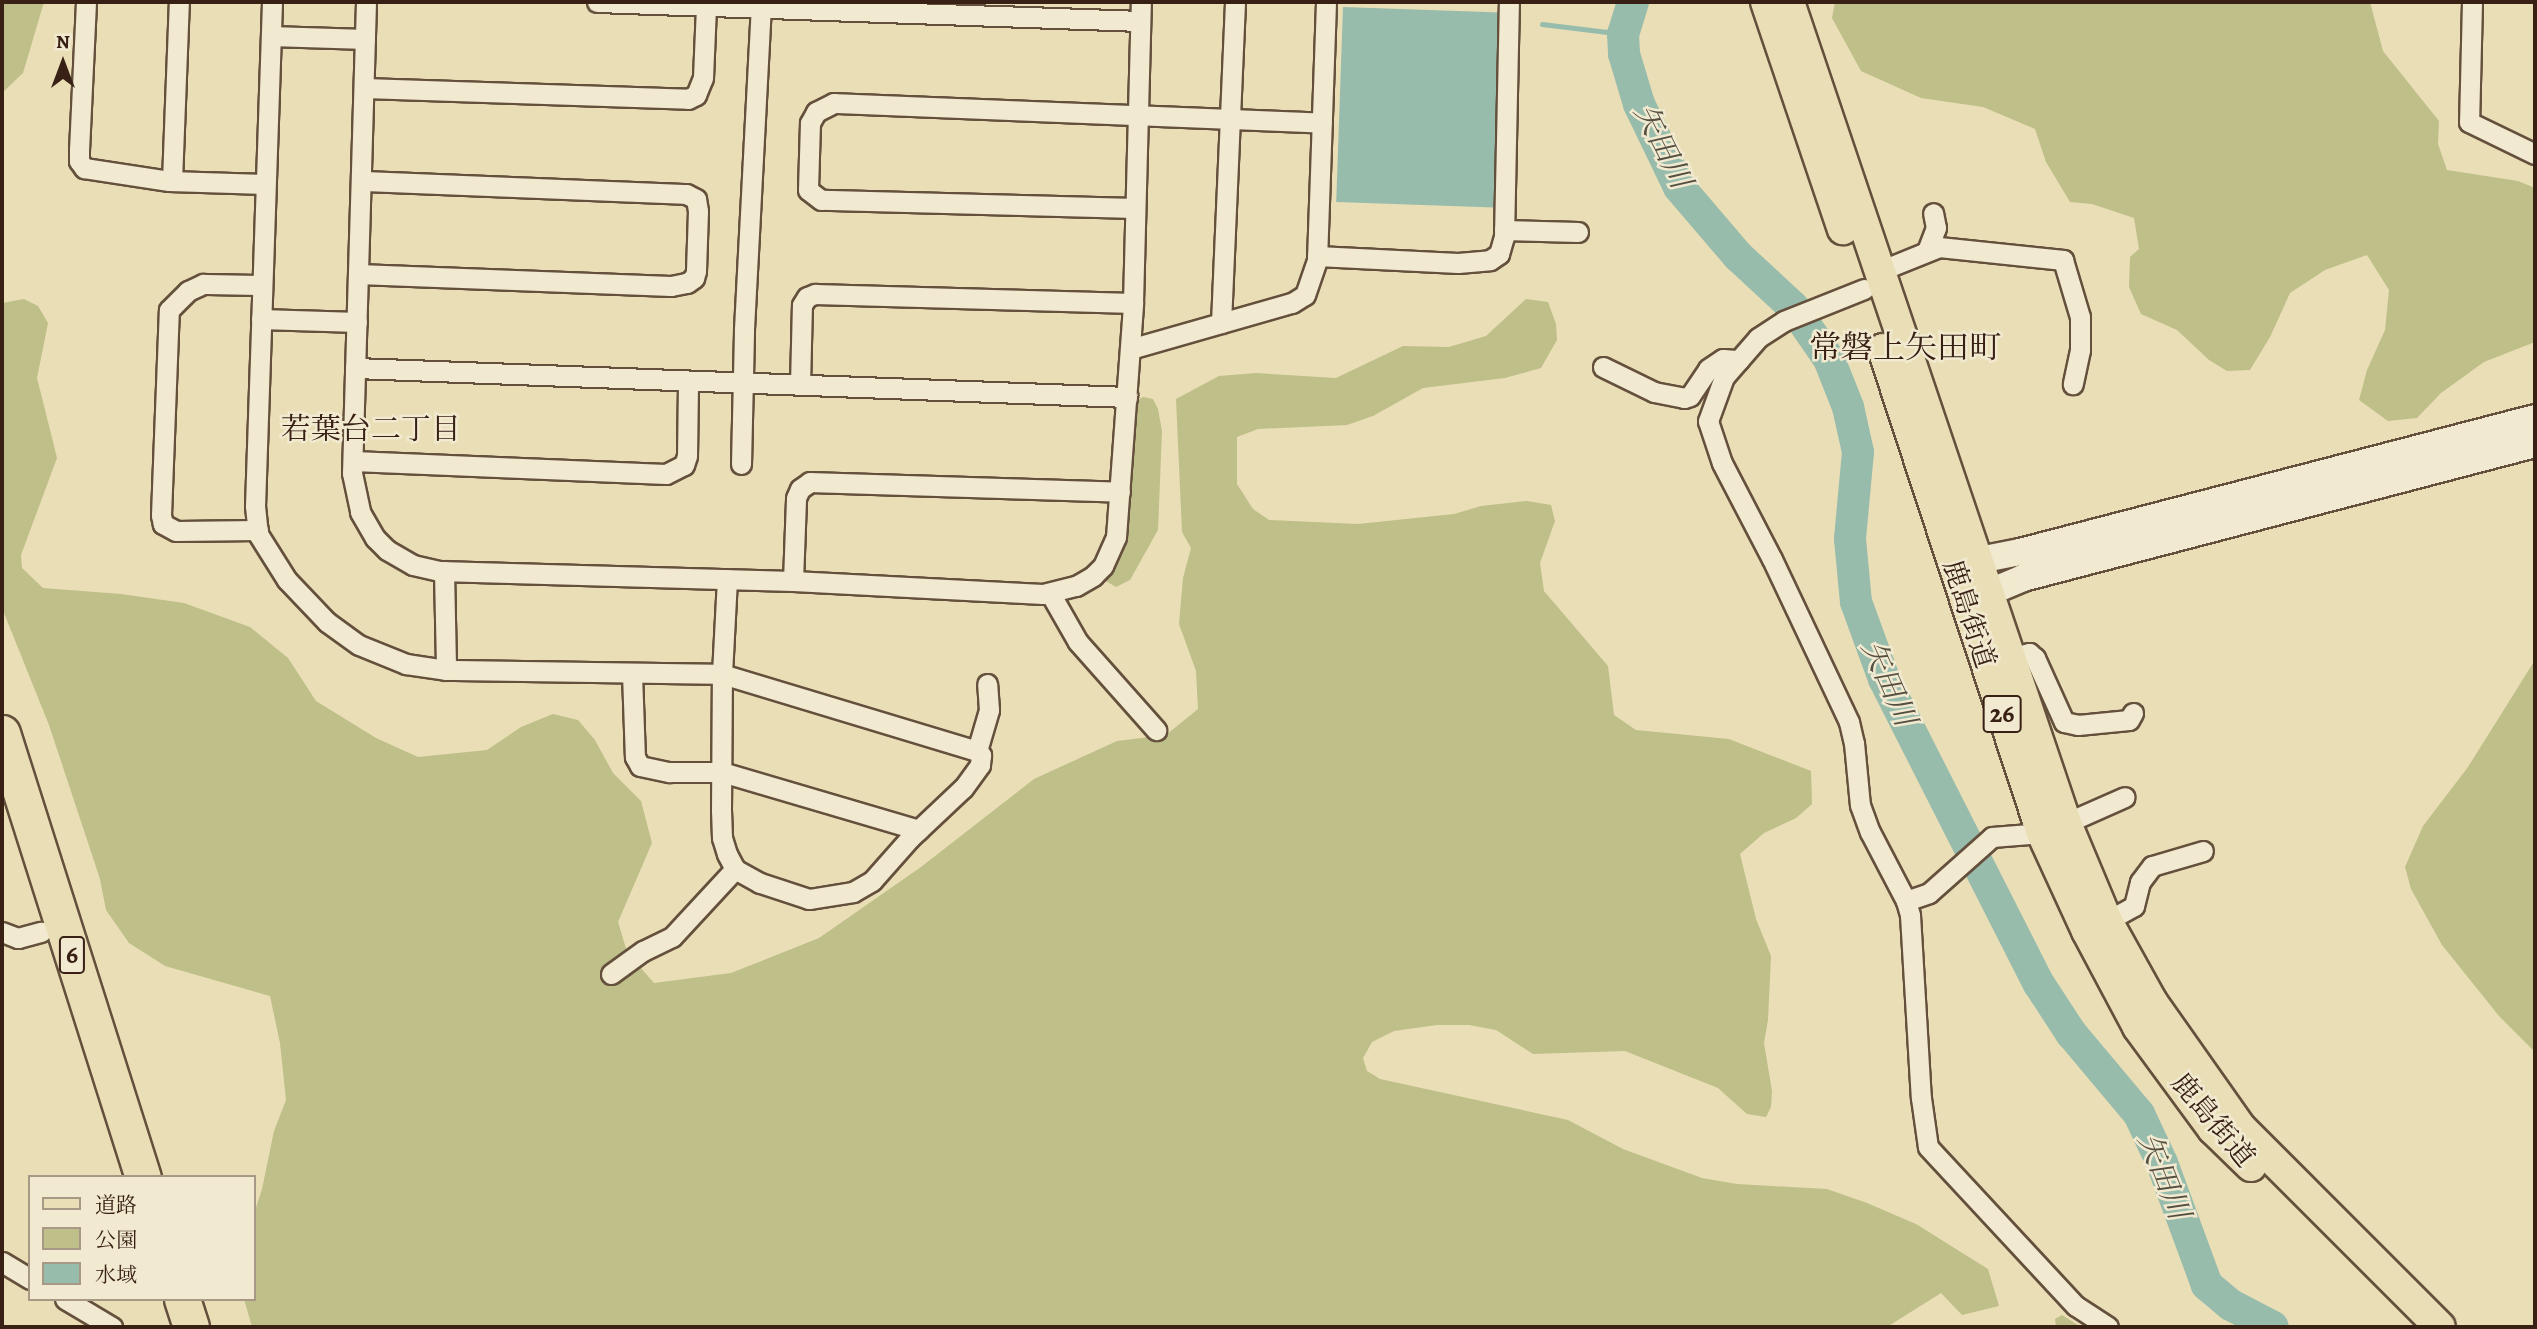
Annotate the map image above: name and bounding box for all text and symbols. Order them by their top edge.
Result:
north arrow [28,28,98,98]
text: N [56,29,70,55]
water label: 矢田川 [1627,98,1699,194]
district label: 常磐上矢田町 [1809,328,2001,366]
district label: 若葉台二丁目 [281,411,461,447]
street label: 鹿島街道 [1936,556,2002,672]
water label: 矢田川 [1854,635,1924,731]
road number: 26 [1981,692,2023,736]
road number: 6 [58,932,86,978]
street label: 鹿島街道 [2164,1066,2262,1174]
water label: 矢田川 [2130,1128,2198,1224]
legend [28,1175,256,1301]
text: 道路 [95,1191,137,1219]
text: 公園 [95,1226,137,1254]
text: 水域 [95,1261,137,1289]

